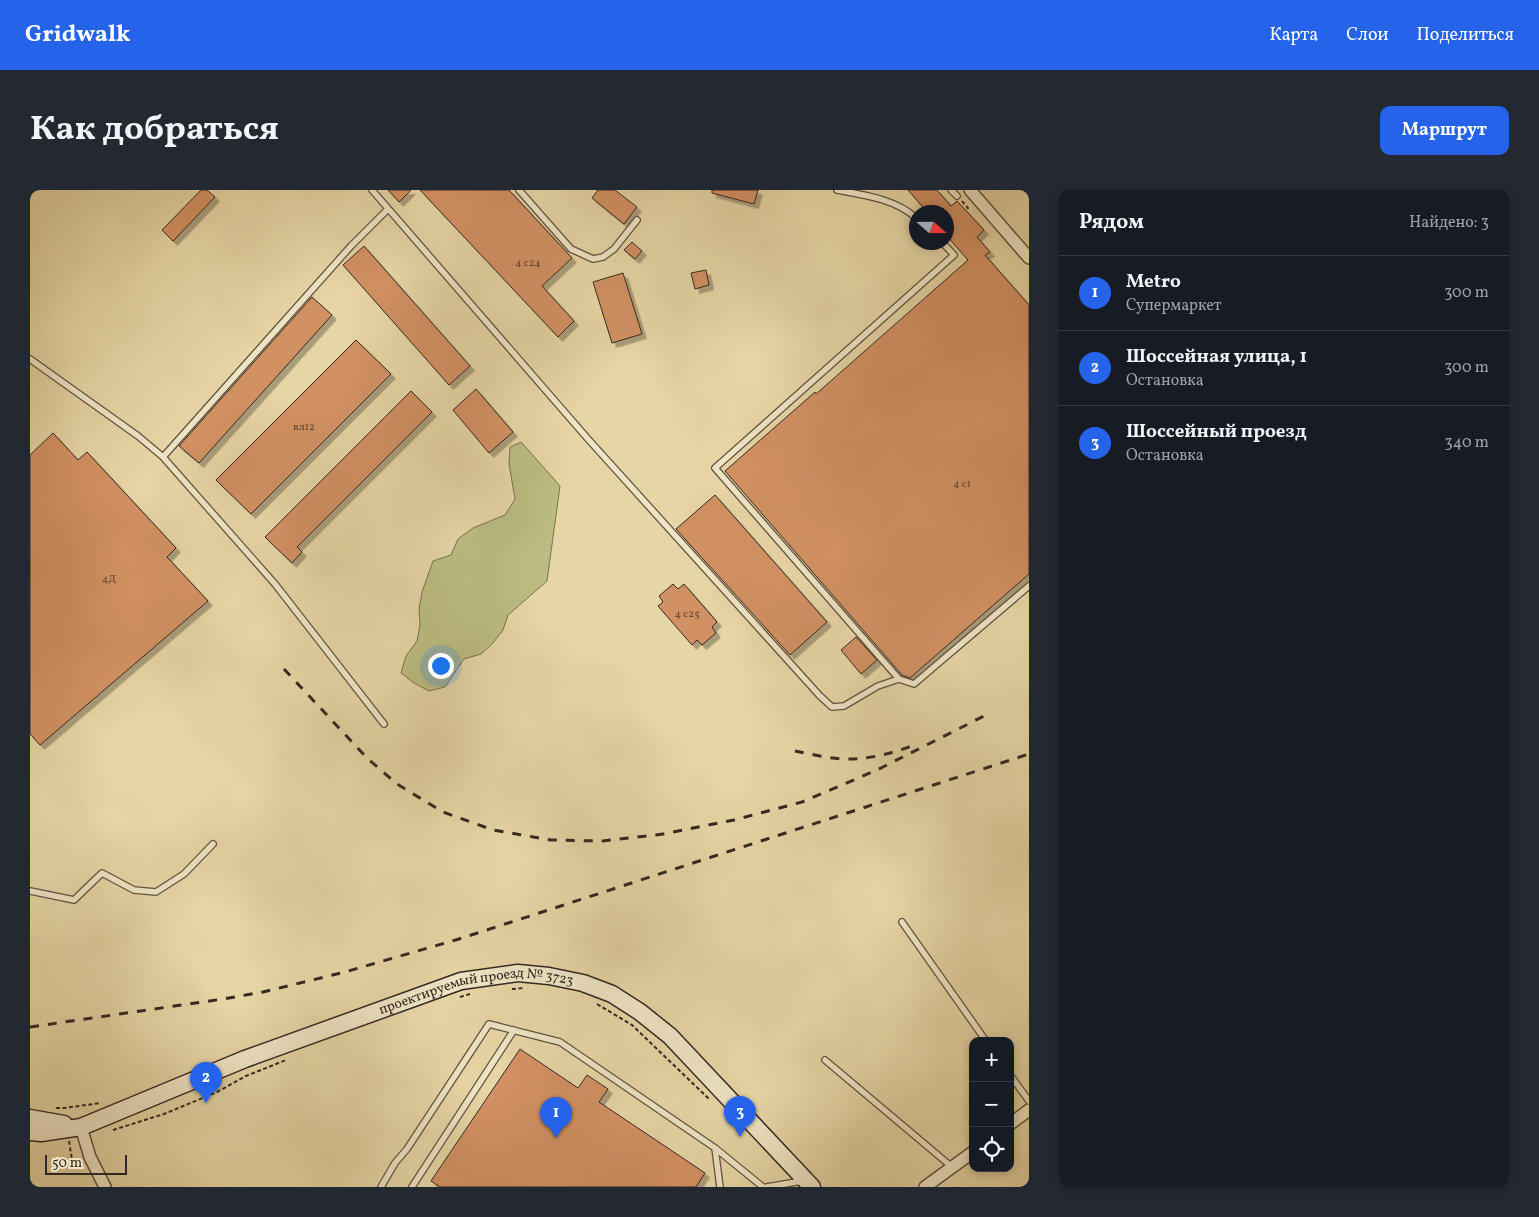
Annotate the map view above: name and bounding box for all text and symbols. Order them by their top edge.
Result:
text: Gridwalk [25,18,131,52]
text: Карта [1270,23,1318,48]
text: Слои [1346,23,1388,48]
text: Поделиться [1416,23,1514,48]
text: Как добраться [30,106,279,154]
button: Маршрут [1380,106,1509,155]
north arrow [909,205,954,250]
text: Рядом [1079,208,1144,237]
text: Найдено: 3 [1409,212,1489,234]
house number: 4 с24 [515,256,541,271]
text: Metro [1126,269,1181,295]
text: 1 [1092,282,1098,304]
text: 300 m [1444,282,1489,304]
text: Супермаркет [1126,295,1222,317]
text: Шоссейная улица, 1 [1126,344,1307,370]
text: 2 [1091,357,1099,379]
text: 300 m [1444,357,1489,379]
text: Остановка [1126,370,1204,392]
text: Шоссейный проезд [1126,419,1307,445]
house number: вл12 [293,420,315,435]
text: 3 [1091,432,1099,454]
text: 340 m [1445,432,1489,454]
text: Остановка [1126,445,1204,467]
house number: 4 с1 [953,477,971,492]
house number: 4Д [102,572,116,587]
house number: 4 с25 [675,607,699,622]
your location [428,653,454,679]
street label: проектируемый проезд № 3723 [376,963,575,1019]
map controls [969,1037,1014,1172]
button: + [969,1037,1014,1082]
pin: 2 [190,1062,222,1103]
button: − [969,1082,1014,1127]
pin: 3 [724,1096,756,1137]
pin: 1 [540,1097,572,1138]
button: locate [969,1127,1014,1172]
scale bar [45,1152,128,1175]
text: 50 m [52,1154,82,1173]

